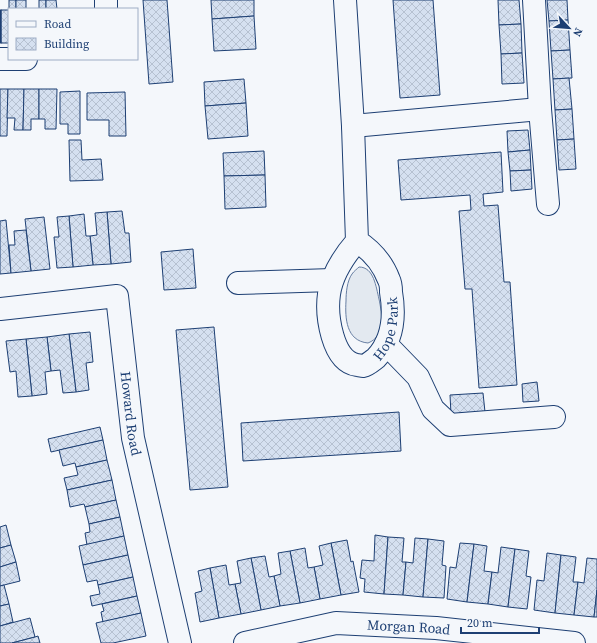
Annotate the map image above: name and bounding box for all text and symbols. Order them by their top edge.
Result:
legend [8,8,138,60]
north arrow [549,8,589,48]
text: Road [44,16,71,32]
text: N [569,25,586,39]
text: Building [44,36,89,52]
street label: Hope Park [368,296,403,365]
street label: Howard Road [116,370,147,458]
scale bar [461,609,539,635]
street label: Morgan Road [367,615,451,640]
text: 20 m [467,615,493,631]

